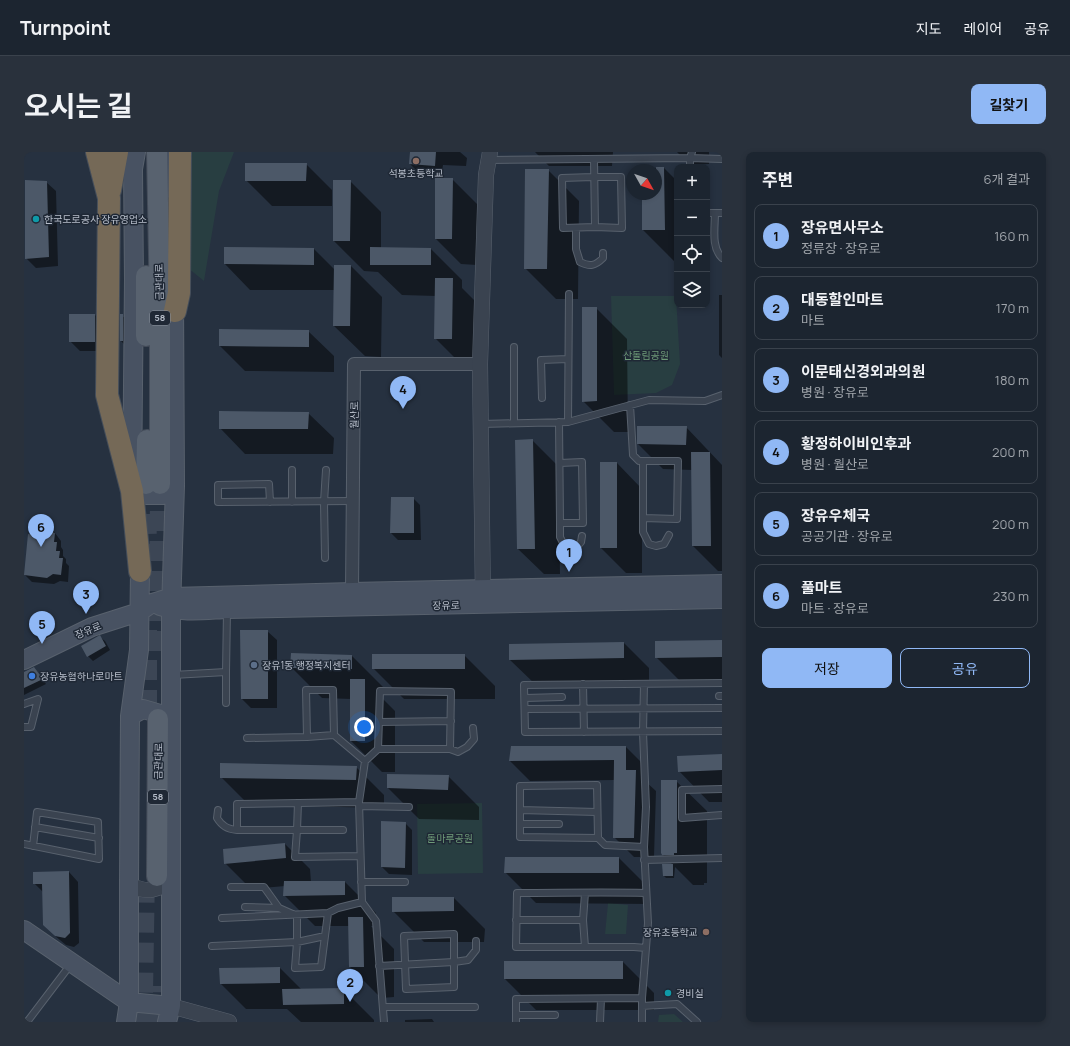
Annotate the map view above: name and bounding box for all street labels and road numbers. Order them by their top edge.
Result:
street label: 금관대로 [152,263,166,301]
road number: 58 [150,311,170,325]
street label: 월산로 [347,401,361,429]
street label: 장유로 [432,598,460,612]
street label: 장유로 [73,618,103,642]
street label: 금관대로 [151,742,165,780]
road number: 58 [148,790,168,804]

